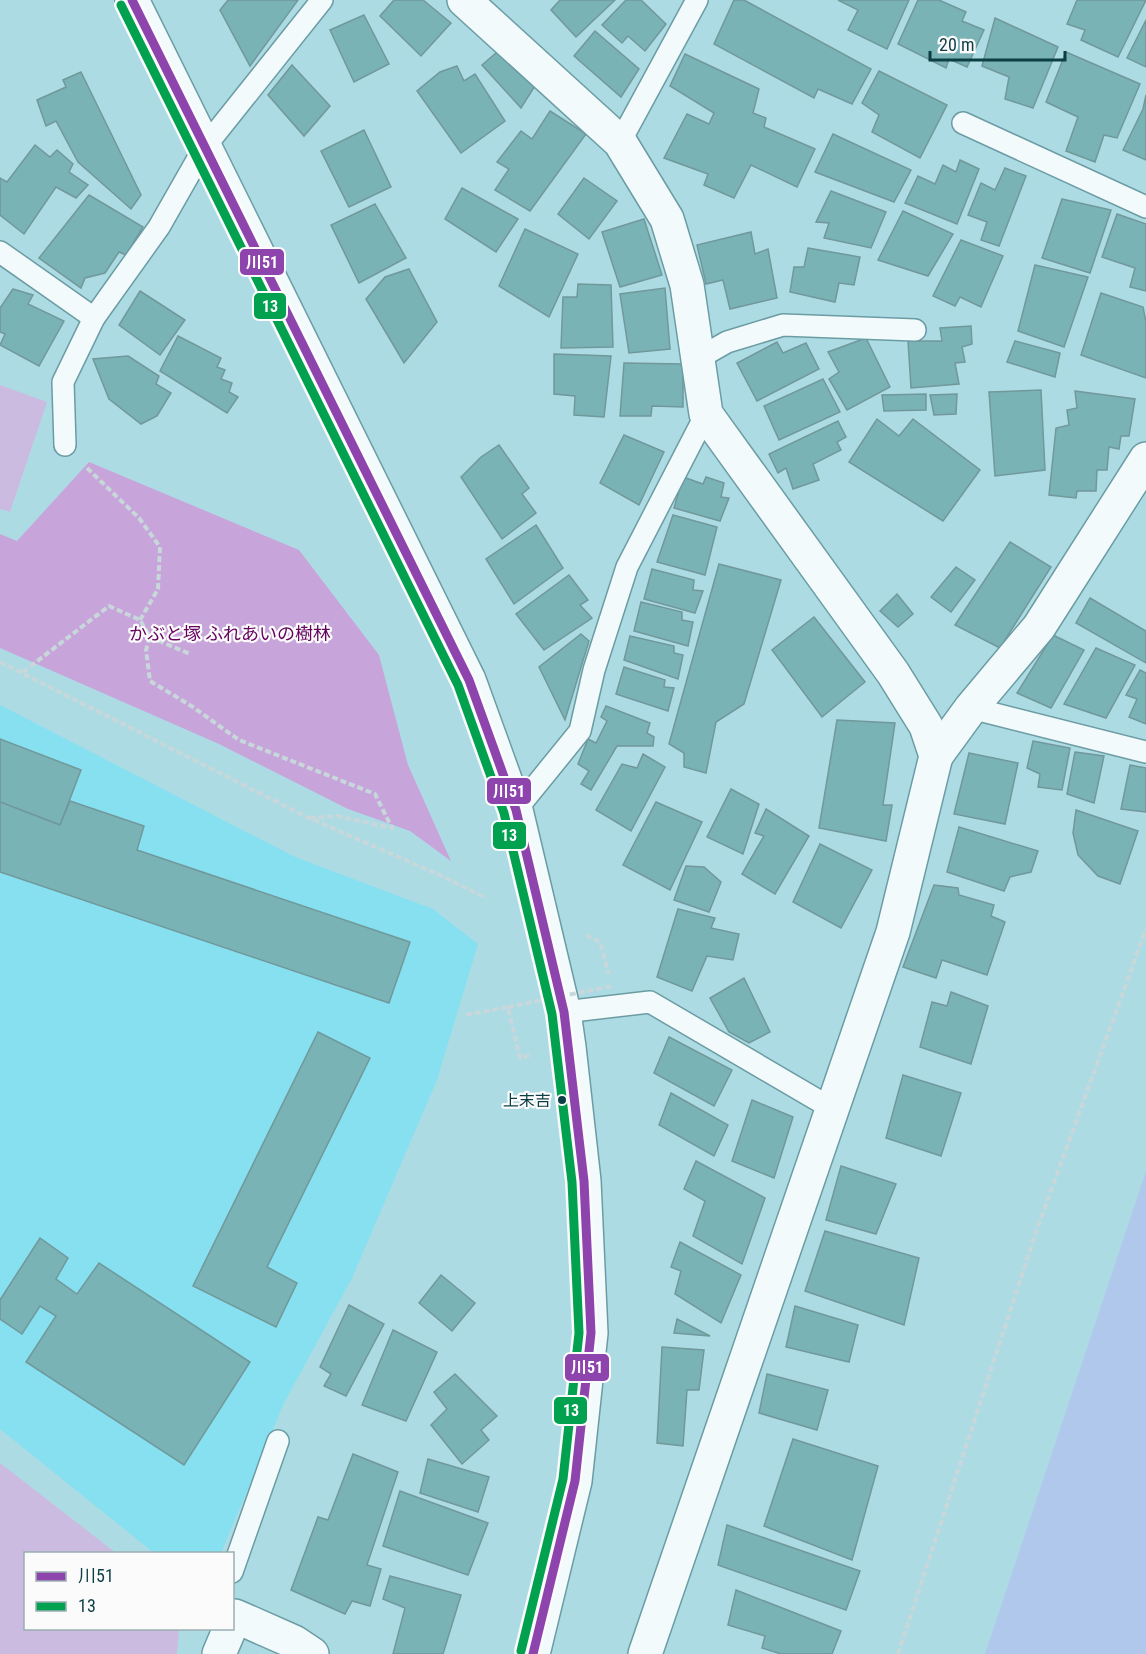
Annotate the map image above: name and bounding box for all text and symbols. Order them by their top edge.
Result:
scale bar [930,24,1065,62]
text: 20 m [939,34,974,55]
line badge: 川51 [239,248,285,276]
text: 川51 [246,253,278,272]
line badge: 13 [253,292,287,320]
text: 13 [262,297,278,316]
park label: かぶと塚 ふれあいの樹林 [129,623,331,644]
line badge: 川51 [486,777,532,805]
text: 川51 [493,782,525,801]
line badge: 13 [492,821,527,850]
text: 13 [501,826,517,845]
place label: 上末吉 [503,1091,551,1110]
marker: 上末吉 [556,1094,568,1106]
line badge: 川51 [564,1353,610,1382]
text: 川51 [571,1358,603,1377]
line badge: 13 [553,1396,588,1425]
text: 13 [563,1401,579,1420]
legend [24,1552,234,1630]
text: 川51 [78,1565,114,1586]
text: 13 [78,1595,96,1616]

